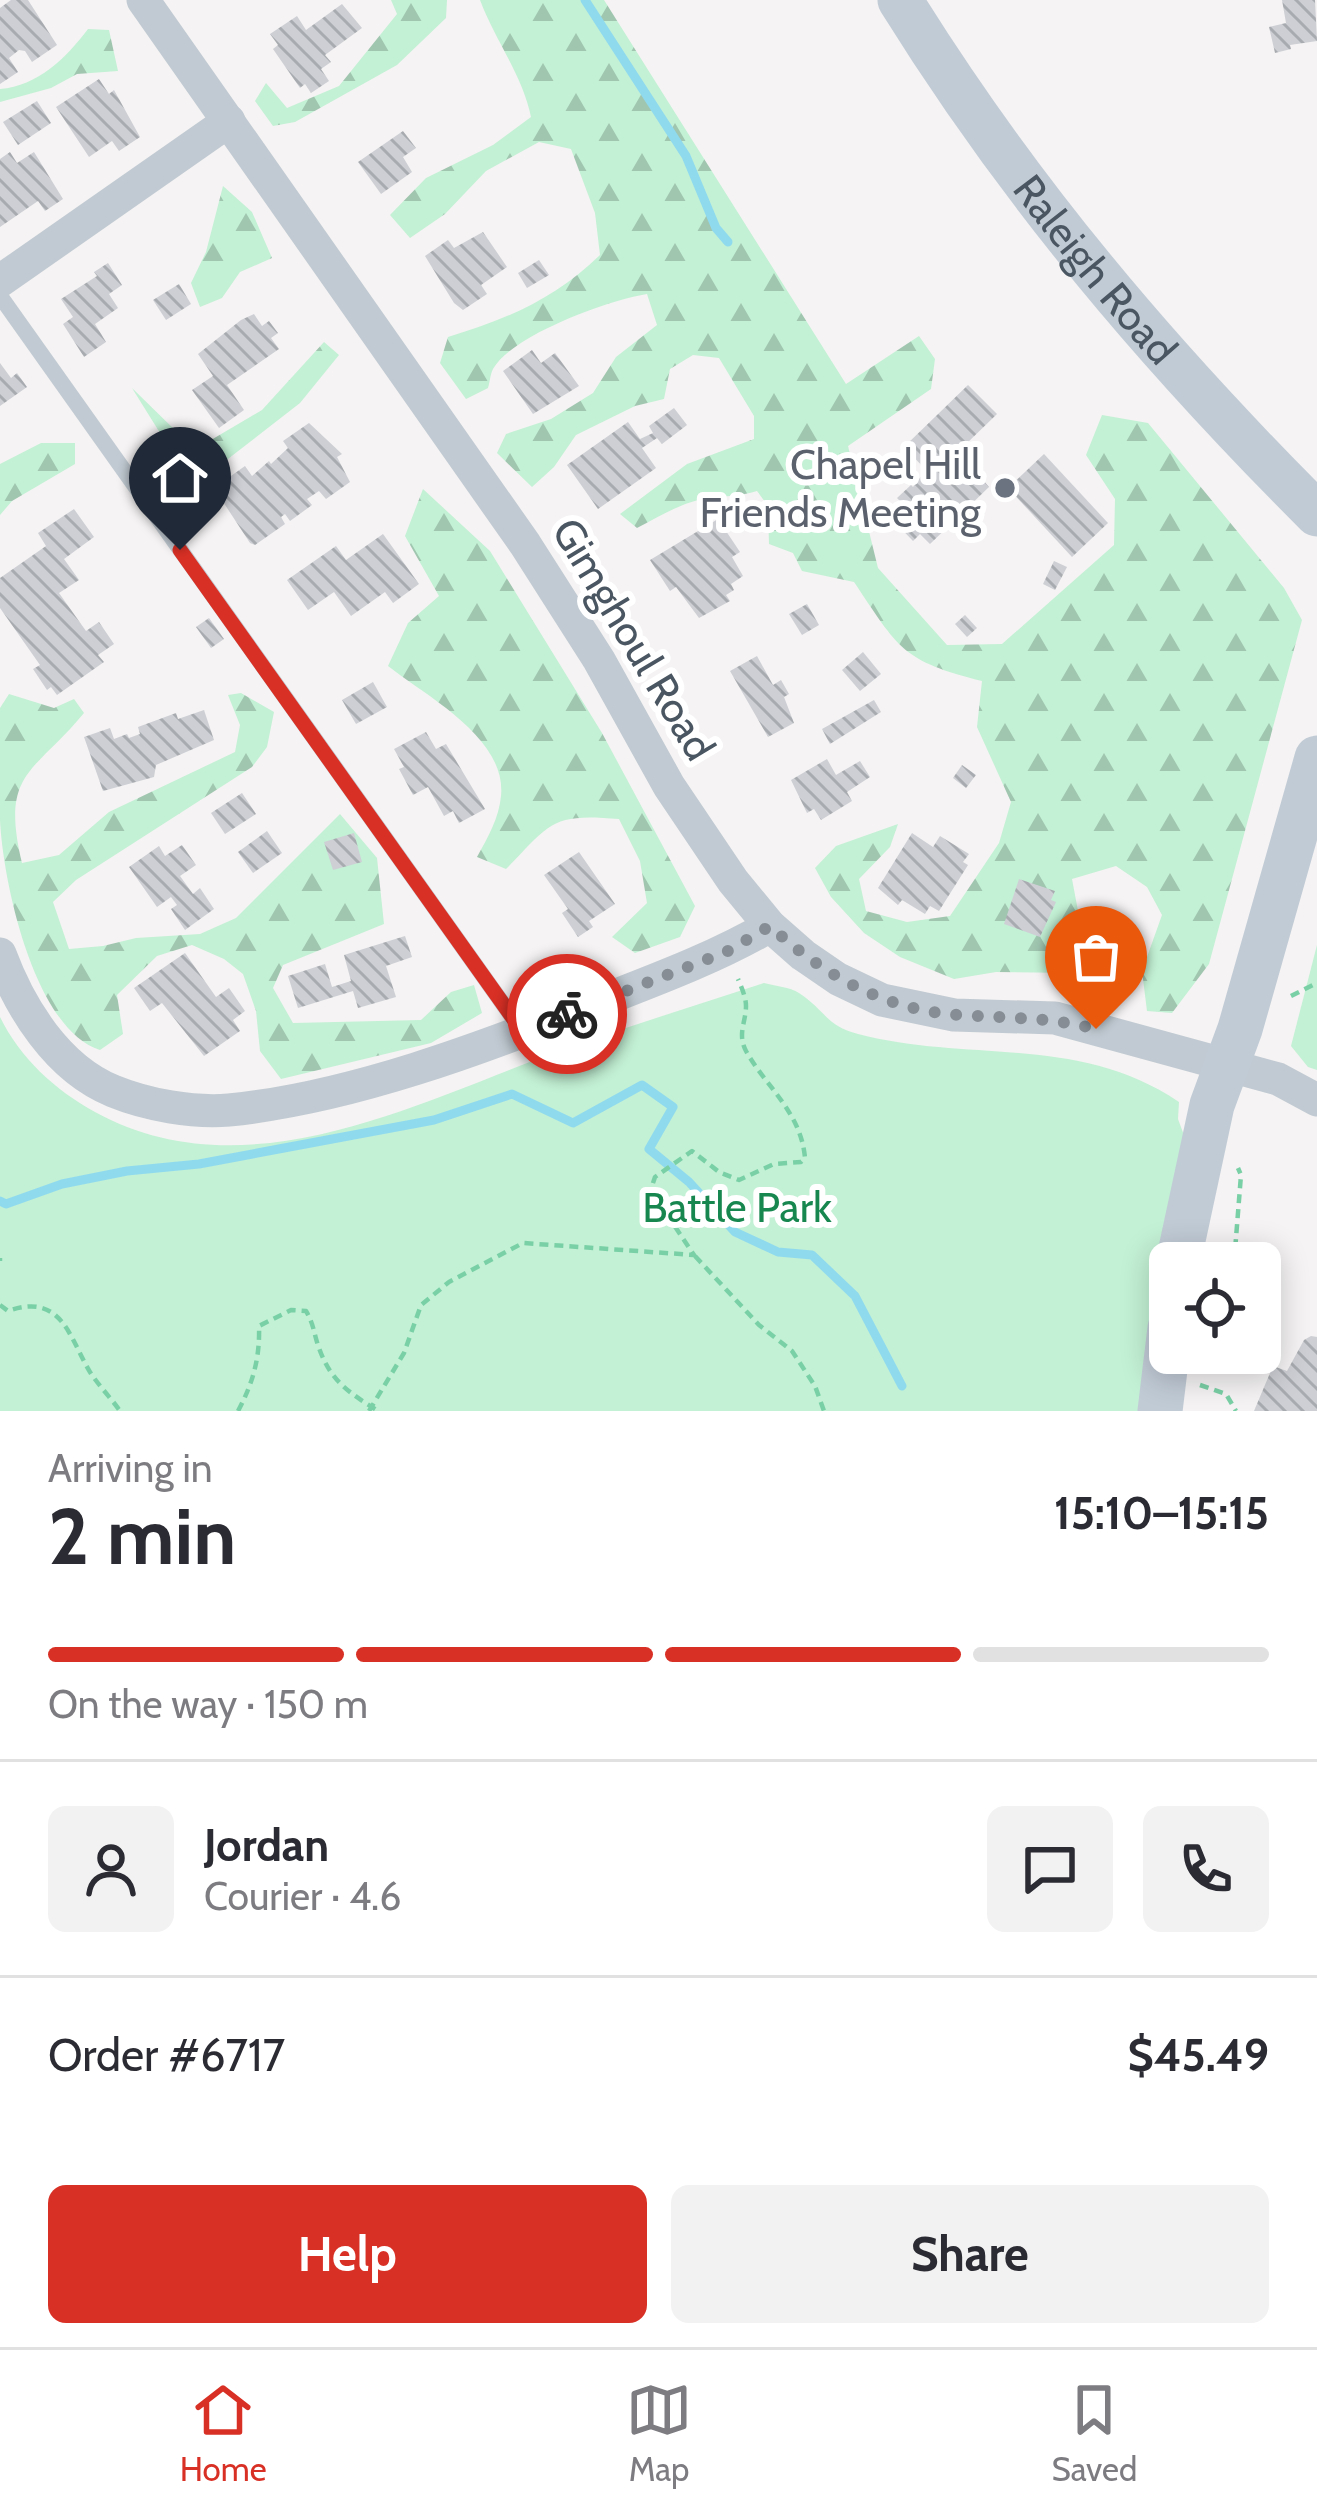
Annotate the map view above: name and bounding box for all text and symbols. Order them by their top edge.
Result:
street label: Raleigh Road [1003,164,1188,375]
pin [129,427,231,550]
place label: Chapel Hill Friends Meeting [700,438,982,538]
icon: home [147,445,213,511]
marker: Chapel Hill Friends Meeting [992,475,1018,501]
street label: Gimghoul Road [541,509,727,769]
pin [1045,906,1147,1029]
icon: bag [1063,924,1129,990]
courier [507,954,627,1074]
icon: bike [534,981,600,1047]
park label: Battle Park [642,1181,832,1233]
map controls [1149,1242,1281,1374]
button: locate [1149,1242,1281,1374]
text: Arriving in [48,1444,212,1492]
text: 15:10–15:15 [1054,1486,1269,1540]
text: 2 min [48,1489,236,1584]
text: On the way · 150 m [48,1680,368,1728]
button: person [48,1806,174,1932]
button: chat [987,1806,1113,1932]
button: phone [1143,1806,1269,1932]
text: Jordan [204,1818,329,1872]
text: Courier · 4.6 [204,1872,401,1920]
text: Order #6717 [48,2028,285,2082]
text: $45.49 [1128,2028,1269,2082]
button: Help [48,2185,647,2323]
button: Share [671,2185,1269,2323]
tab: Home [180,2377,267,2489]
tab: Map [626,2377,692,2489]
tab: Saved [1052,2377,1137,2489]

